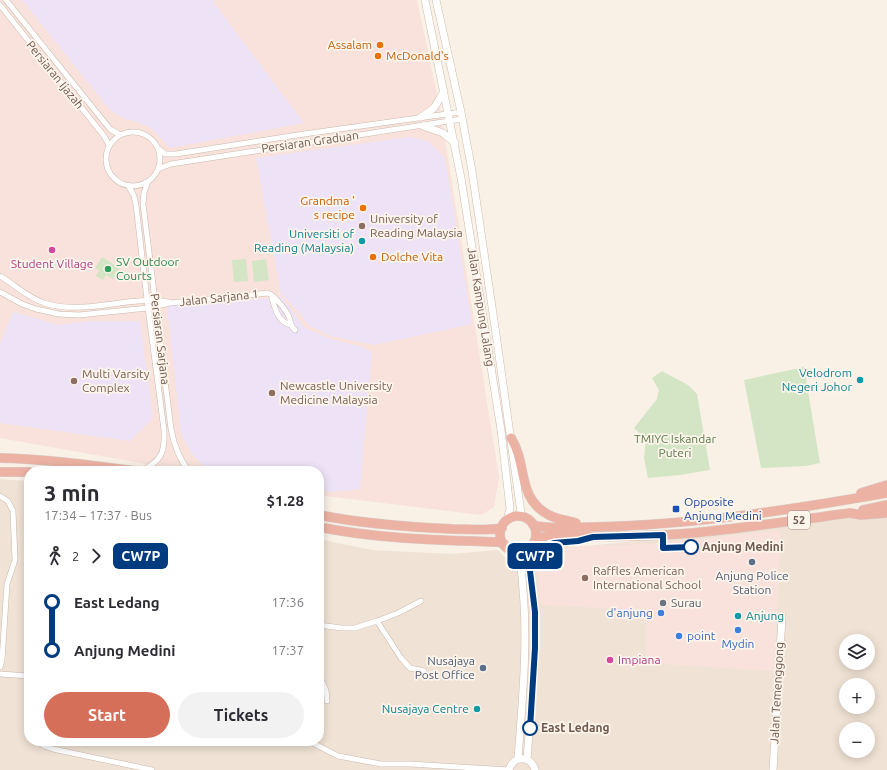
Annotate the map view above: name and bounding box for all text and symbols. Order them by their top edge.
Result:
street label: Persiaran Ijazah [24,38,87,111]
place label: Assalam [328,38,372,51]
marker: Assalam [375,40,385,50]
place label: McDonald's [386,49,449,62]
marker: McDonald's [373,51,383,61]
street label: Persiaran Graduan [260,128,359,155]
place label: Grandma ' s recipe [300,194,355,221]
marker: Grandma ' s recipe [358,203,368,213]
place label: University of Reading Malaysia [370,212,463,239]
marker: University of Reading Malaysia [357,221,367,231]
place label: Universiti of Reading (Malaysia) [254,227,354,255]
marker: Universiti of Reading (Malaysia) [357,236,367,246]
marker: Student Village [47,245,57,255]
street label: Jalan Kampung Lalang [466,246,497,367]
place label: Dolche Vita [381,250,443,263]
marker: Dolche Vita [368,252,378,262]
place label: SV Outdoor Courts [116,255,180,282]
place label: Student Village [11,257,93,270]
marker: SV Outdoor Courts [103,264,113,274]
street label: Jalan Sarjana 1 [179,287,259,308]
street label: Persiaran Sarjana [148,293,173,385]
place label: Velodrom Negeri Johor [782,366,852,393]
place label: Multi Varsity Complex [82,367,150,394]
marker: Velodrom Negeri Johor [855,375,865,385]
marker: Multi Varsity Complex [69,376,79,386]
place label: Newcastle University Medicine Malaysia [280,379,392,406]
marker: Newcastle University Medicine Malaysia [267,388,277,398]
park label: TMIYC Iskandar Puteri [634,432,716,459]
text: 3 min [44,480,100,505]
text: $1.28 [266,492,304,509]
place label: Opposite Anjung Medini [684,495,762,522]
marker: Opposite Anjung Medini [671,504,681,514]
text: 17:34 – 17:37 · Bus [44,508,152,522]
road number: 52 [788,511,810,529]
marker: Anjung Medini [683,539,699,555]
place label: Anjung Medini [702,540,783,553]
line badge: CW7P [507,543,563,569]
icon: walk [44,545,66,567]
icon: forward [85,545,107,567]
text: CW7P [121,548,160,564]
text: CW7P [515,548,555,564]
text: 2 [72,549,79,563]
marker: Anjung Police Station [747,557,757,567]
place label: Raffles American International School [593,564,701,591]
place label: Anjung Police Station [715,569,789,596]
marker: Raffles American International School [580,573,590,583]
text: East Ledang [74,594,160,611]
text: 17:36 [271,595,304,609]
place label: Surau [671,596,702,609]
marker: Surau [658,598,668,608]
place label: d'anjung [607,606,653,619]
marker: d'anjung [656,608,666,618]
place label: Anjung [746,609,784,622]
marker: Anjung [733,611,743,621]
marker: Mydin [733,625,743,635]
place label: point [687,629,716,642]
marker: point [674,631,684,641]
map controls [839,634,875,758]
button: layers [839,634,875,670]
place label: Mydin [722,637,754,650]
text: Anjung Medini [74,642,176,659]
street label: Jalan Temenggong [767,642,786,744]
text: 17:37 [271,643,304,657]
place label: Impiana [618,653,661,666]
place label: Nusajaya Post Office [415,654,475,681]
marker: Impiana [605,655,615,665]
marker: Nusajaya Post Office [478,663,488,673]
button: + [839,678,875,714]
button: Start [44,692,170,738]
button: Tickets [178,692,304,738]
place label: Nusajaya Centre [382,702,469,715]
marker: Nusajaya Centre [472,704,482,714]
marker: East Ledang [522,720,538,736]
place label: East Ledang [541,721,610,734]
button: − [839,722,875,758]

